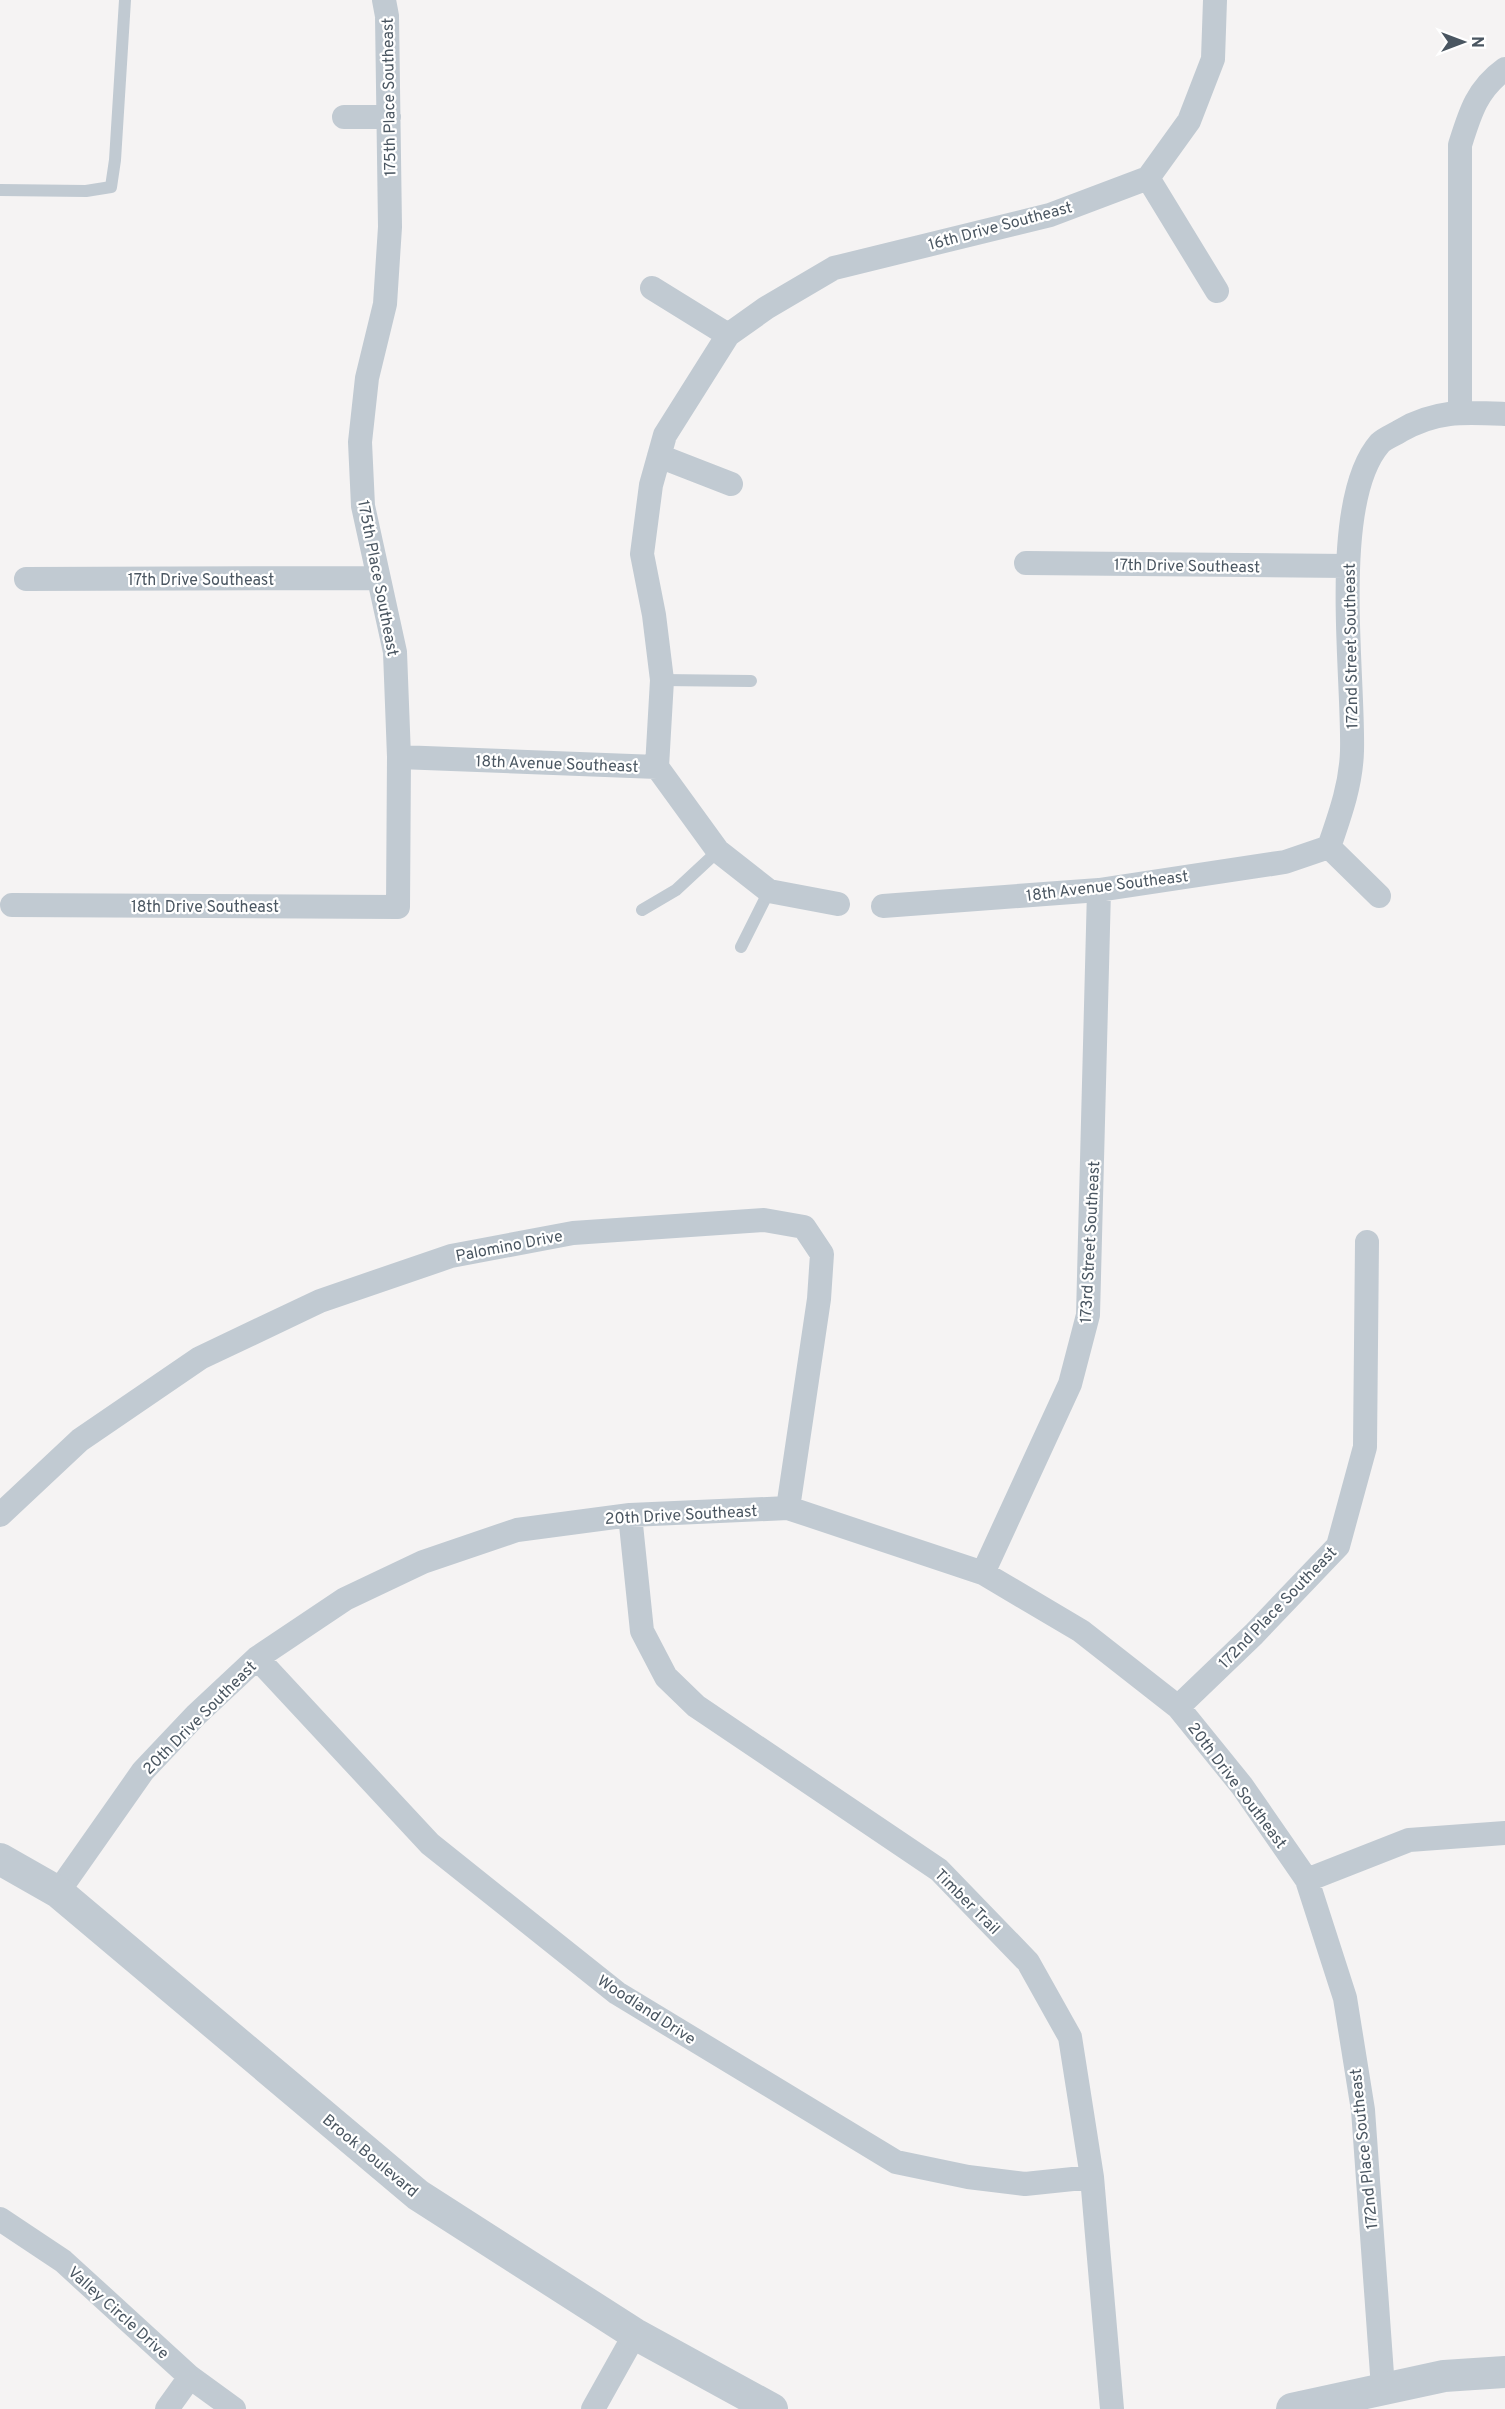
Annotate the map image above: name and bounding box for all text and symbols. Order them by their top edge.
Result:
north arrow [1433,12,1493,72]
street label: 175th Place Southeast [379,17,401,176]
text: N [1466,36,1486,48]
street label: 16th Drive Southeast [926,198,1075,256]
street label: 175th Place Southeast [352,499,402,658]
street label: 17th Drive Southeast [1114,556,1260,578]
street label: 172nd Street Southeast [1341,563,1363,729]
street label: 17th Drive Southeast [128,571,274,591]
street label: 18th Avenue Southeast [475,752,639,778]
street label: 18th Avenue Southeast [1025,867,1189,907]
street label: 18th Drive Southeast [131,898,279,918]
street label: 173rd Street Southeast [1077,1160,1105,1324]
street label: Palomino Drive [454,1227,565,1267]
street label: 20th Drive Southeast [604,1502,758,1530]
street label: 172nd Place Southeast [1215,1543,1342,1674]
street label: 20th Drive Southeast [139,1657,262,1780]
street label: 20th Drive Southeast [1182,1719,1290,1853]
street label: Timber Trail [930,1865,1004,1939]
street label: Woodland Drive [593,1971,699,2050]
street label: 172nd Place Southeast [1347,2067,1383,2230]
street label: Brook Boulevard [318,2111,422,2202]
street label: Valley Circle Drive [63,2263,172,2364]

